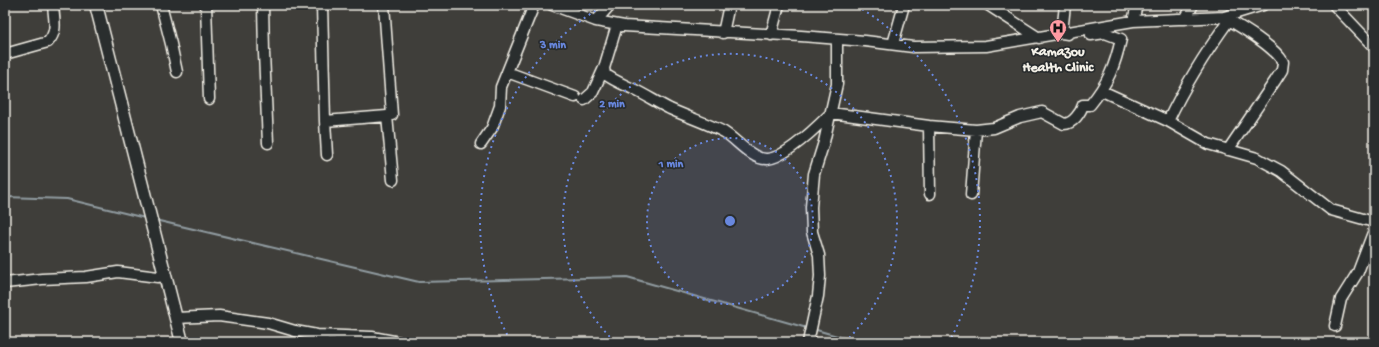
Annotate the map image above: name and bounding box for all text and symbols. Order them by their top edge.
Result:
hospital icon: Kamazou Health Clinic [1048,18,1068,43]
text: 3 min [539,39,566,53]
place label: Kamazou Health Clinic [1023,44,1095,77]
text: 2 min [599,98,625,112]
text: 1 min [658,158,684,172]
centre of rings [723,214,737,228]

